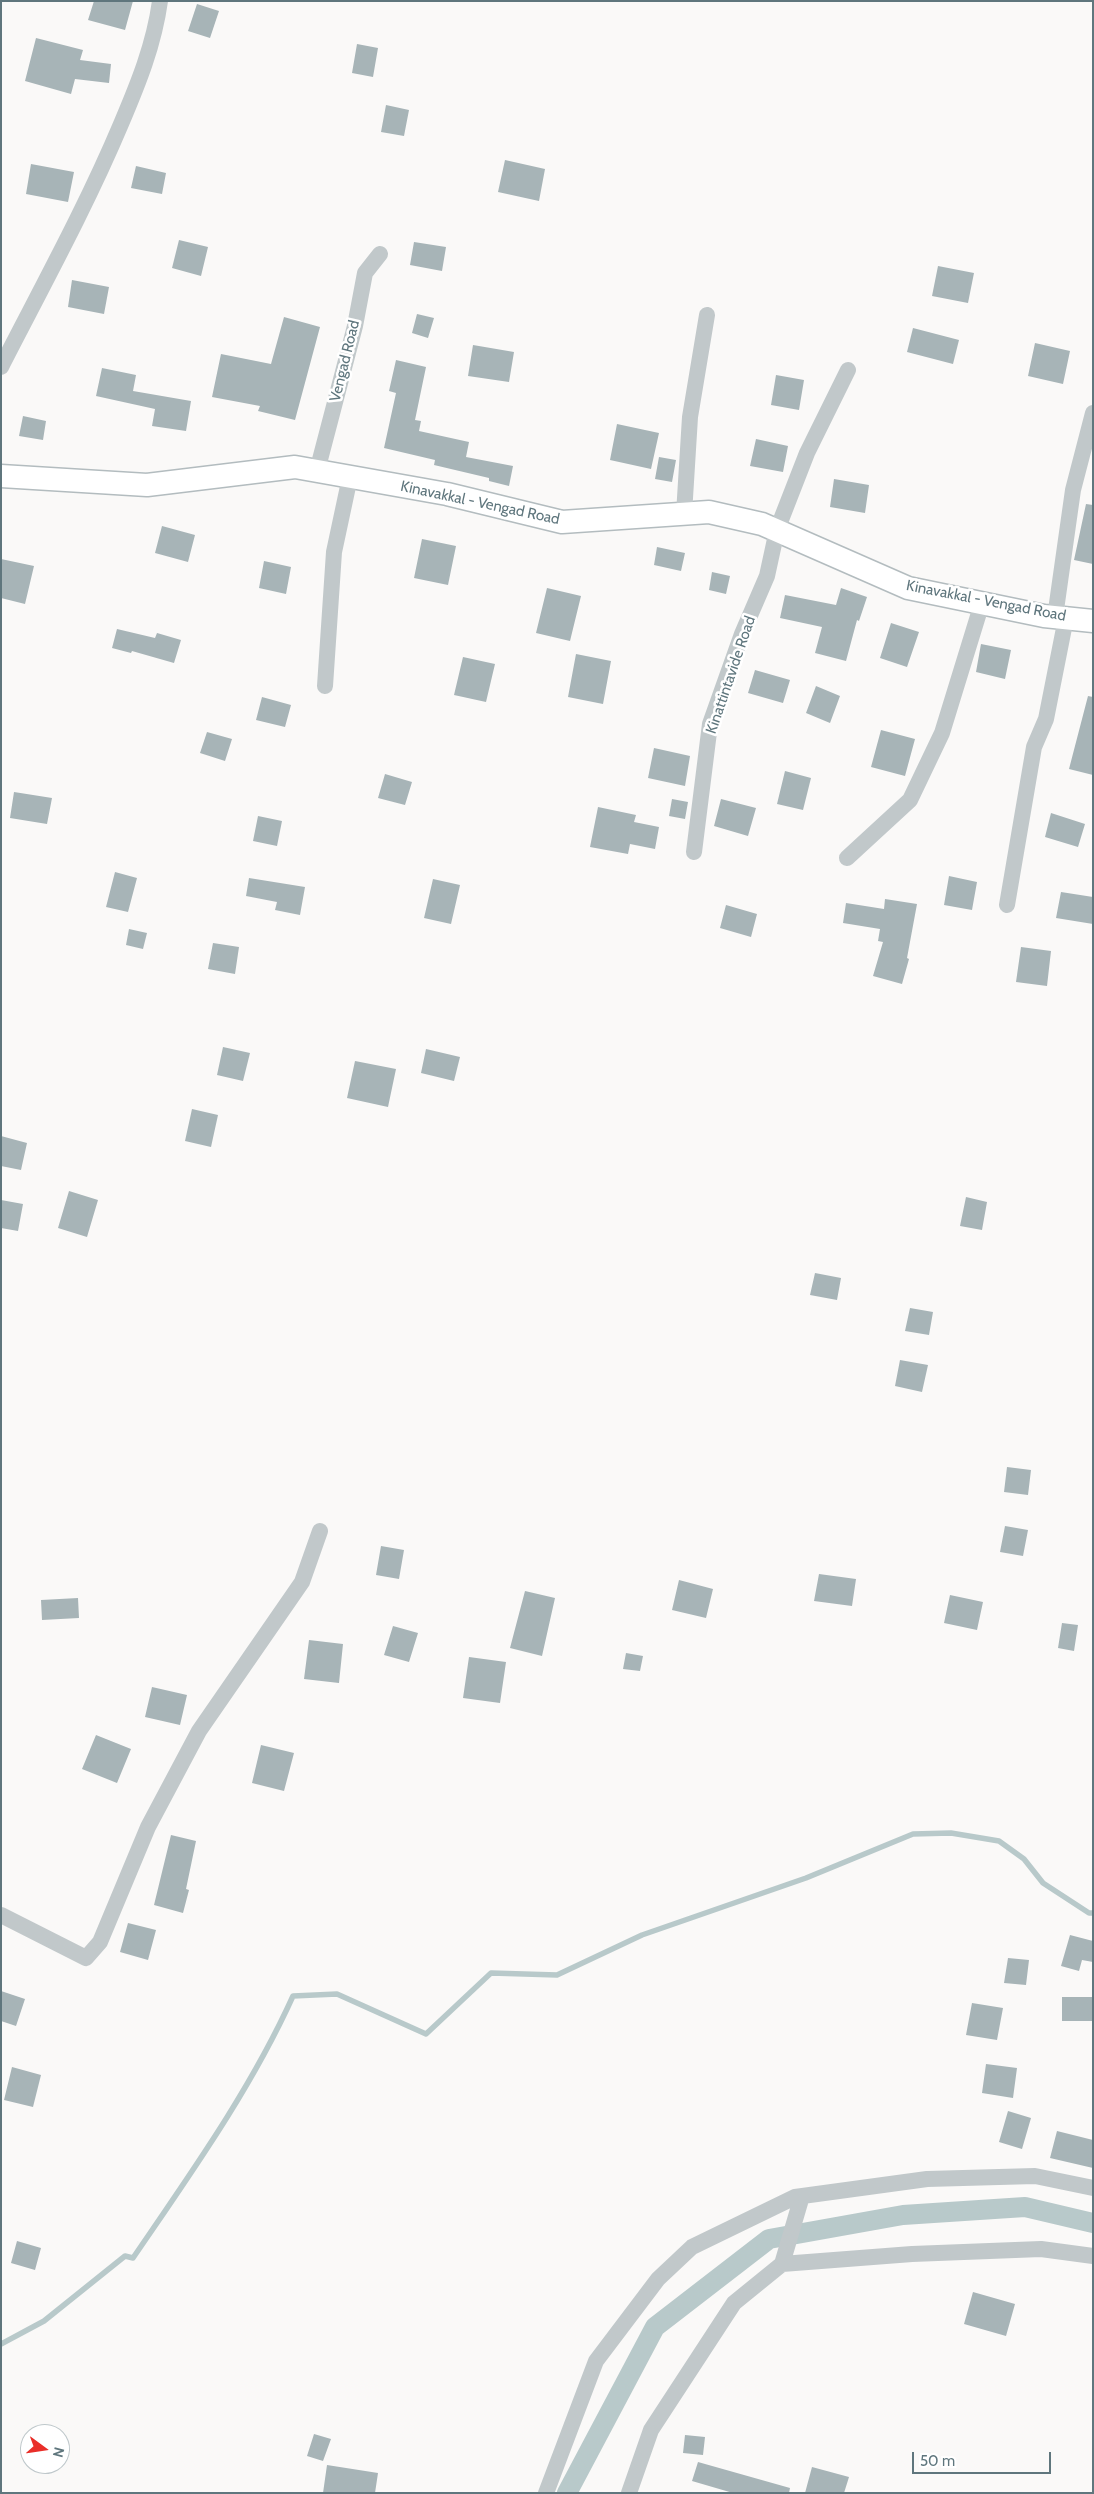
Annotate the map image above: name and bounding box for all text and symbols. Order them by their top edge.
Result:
street label: Vengad Road [326,318,364,404]
street label: Kinavakkal - Vengad Road [399,477,561,529]
street label: Kinavakkal - Vengad Road [905,577,1067,625]
street label: Kinattintavide Road [702,614,760,736]
north arrow [20,2424,70,2474]
scale bar [914,2442,1053,2474]
text: N [49,2445,69,2459]
text: 50 m [920,2452,955,2470]

